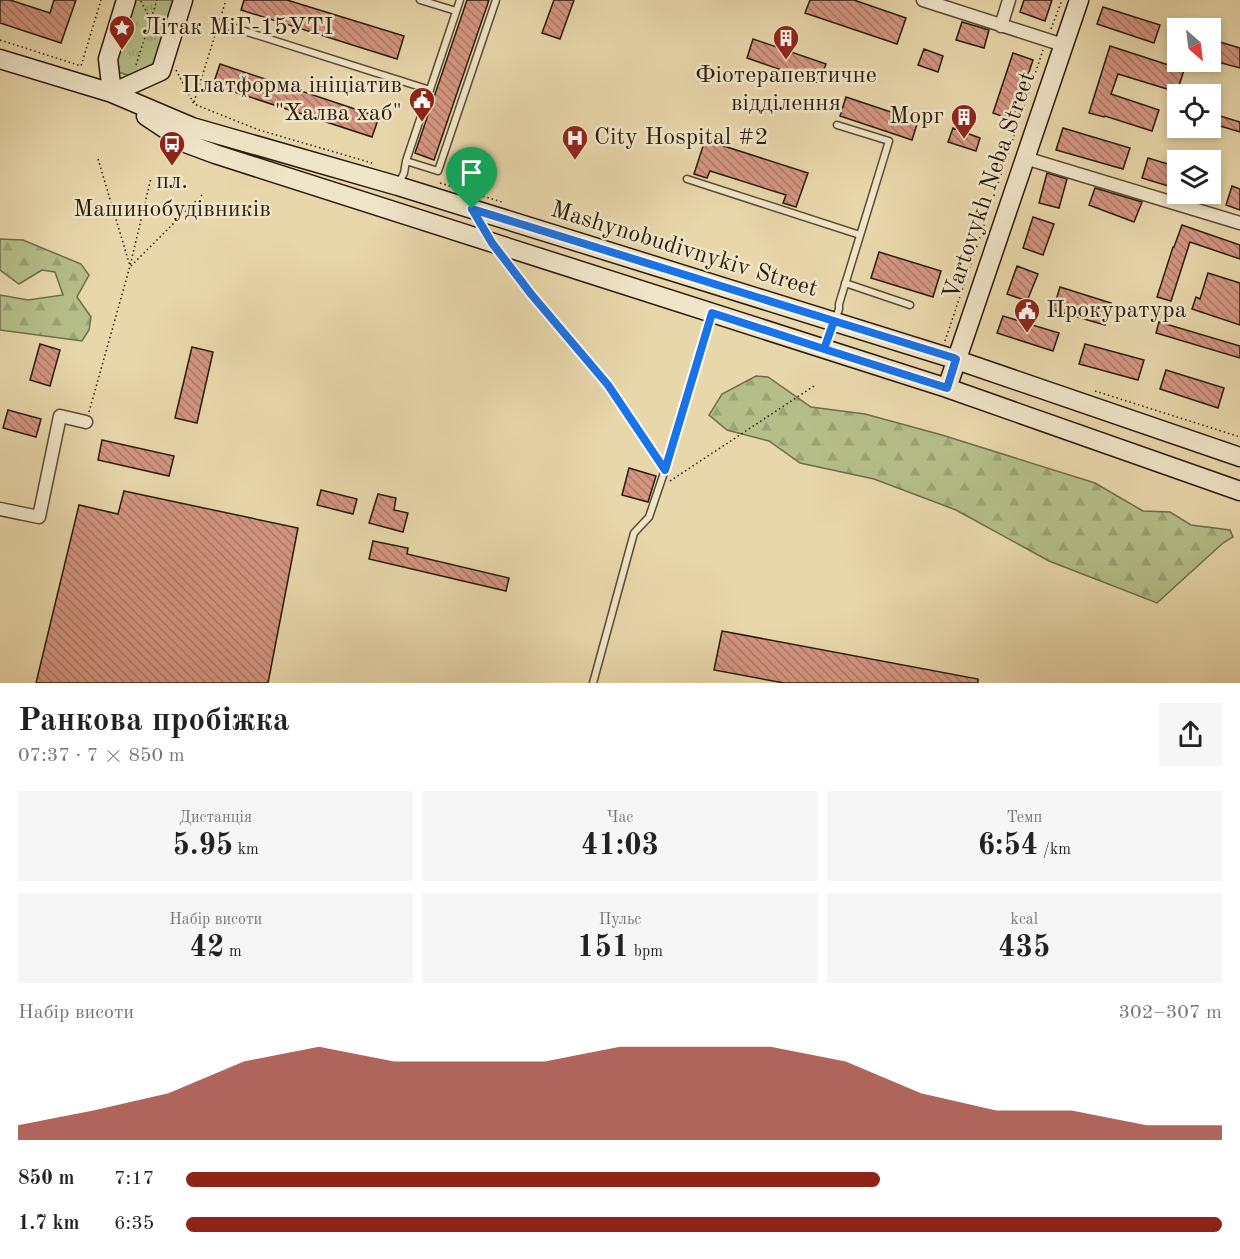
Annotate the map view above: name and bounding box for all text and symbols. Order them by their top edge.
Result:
place icon: Літак МіГ-15УТІ [107,13,137,51]
place label: Літак МіГ-15УТІ [142,16,333,40]
north arrow [1167,18,1221,72]
map controls [1167,18,1221,204]
building icon: Фіотерапевтичне відділення [771,23,801,61]
place label: Фіотерапевтичне відділення [695,64,877,116]
street label: Vartovykh Neba Street [940,69,1040,303]
place label: Платформа ініціатив "Халва хаб" [182,74,402,126]
button: locate [1167,84,1221,138]
public building icon: Платформа ініціатив "Халва хаб" [407,85,437,123]
building icon: Морг [949,102,979,140]
place label: Морг [889,105,944,129]
hospital icon: City Hospital #2 [560,123,590,161]
place label: City Hospital #2 [594,126,768,150]
bus stop icon: пл. Машинобудівників [157,129,187,167]
pin [446,147,497,209]
button: layers [1167,150,1221,204]
icon: arrive [455,156,488,189]
place label: пл. Машинобудівників [73,170,271,222]
street label: Mashynobudivnykiv Street [548,198,820,302]
public building icon: Прокуратура [1012,296,1042,334]
place label: Прокуратура [1046,299,1187,323]
button: share [1159,703,1222,766]
text: Ранкова пробіжка [18,705,290,738]
text: 07:37 · 7 × 850 m [18,746,185,766]
text: Дистанція [179,810,252,826]
text: Час [607,810,633,826]
text: Темп [1006,810,1042,826]
text: 5.95 [173,831,233,861]
text: 41:03 [581,831,659,861]
text: 6:54 [978,831,1038,861]
text: km [233,842,259,858]
text: /km [1038,842,1071,858]
text: Набір висоти [169,912,262,928]
text: Пульс [599,912,641,928]
text: kcal [1011,912,1038,928]
text: 42 [190,933,224,963]
text: 151 [577,933,629,963]
text: 435 [998,933,1050,963]
text: m [224,944,242,960]
text: bpm [629,944,663,960]
text: Набір висоти [18,1003,134,1023]
text: 302–307 m [1119,1003,1222,1023]
text: 850 m [18,1169,74,1189]
text: 7:17 [114,1169,154,1189]
text: 1.7 km [18,1214,80,1234]
text: 6:35 [114,1214,154,1234]

